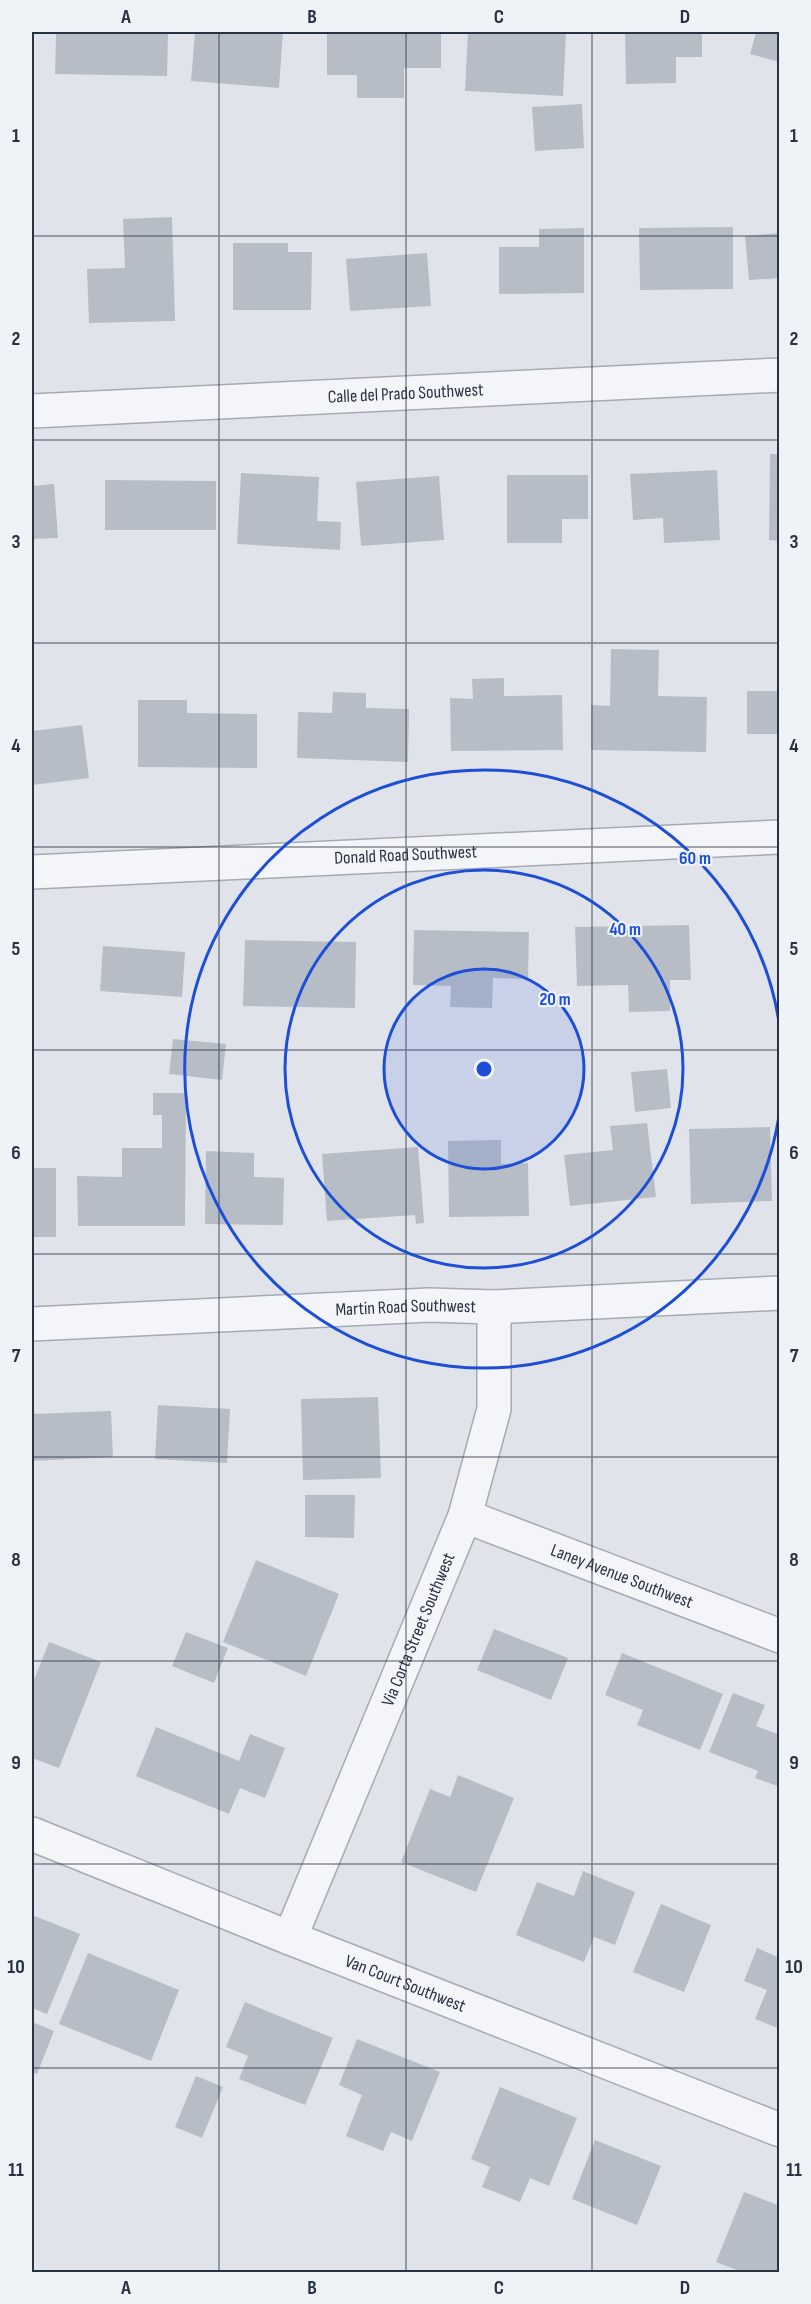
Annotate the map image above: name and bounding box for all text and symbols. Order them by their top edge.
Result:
text: A [120,5,131,29]
text: B [307,5,317,29]
text: C [494,5,504,29]
text: D [680,5,690,29]
text: 1 [12,124,20,148]
text: 1 [790,124,798,148]
text: 2 [12,327,20,351]
text: 2 [790,327,798,351]
street label: Calle del Prado Southwest [327,379,484,407]
text: 3 [12,530,21,554]
text: 3 [790,530,799,554]
text: 4 [11,734,21,758]
text: 4 [789,734,799,758]
street label: Donald Road Southwest [334,841,478,868]
text: 60 m [679,848,711,869]
text: 40 m [609,919,641,940]
text: 5 [12,937,21,961]
text: 5 [790,937,799,961]
text: 20 m [539,989,571,1010]
centre of rings [474,1059,494,1079]
text: 6 [11,1141,21,1165]
text: 6 [789,1141,799,1165]
street label: Martin Road Southwest [335,1294,477,1320]
text: 7 [12,1344,21,1368]
text: 7 [790,1344,799,1368]
street label: Laney Avenue Southwest [548,1539,696,1613]
text: 8 [11,1548,21,1572]
text: 8 [789,1548,799,1572]
street label: Via Corta Street Southwest [377,1549,459,1709]
text: 9 [11,1751,21,1775]
text: 9 [789,1751,799,1775]
street label: Van Court Southwest [342,1950,469,2016]
text: 10 [7,1955,25,1979]
text: 10 [785,1955,803,1979]
text: 11 [8,2158,24,2182]
text: 11 [786,2158,802,2182]
text: A [120,2276,131,2300]
text: B [307,2276,317,2300]
text: C [494,2276,504,2300]
text: D [680,2276,690,2300]

